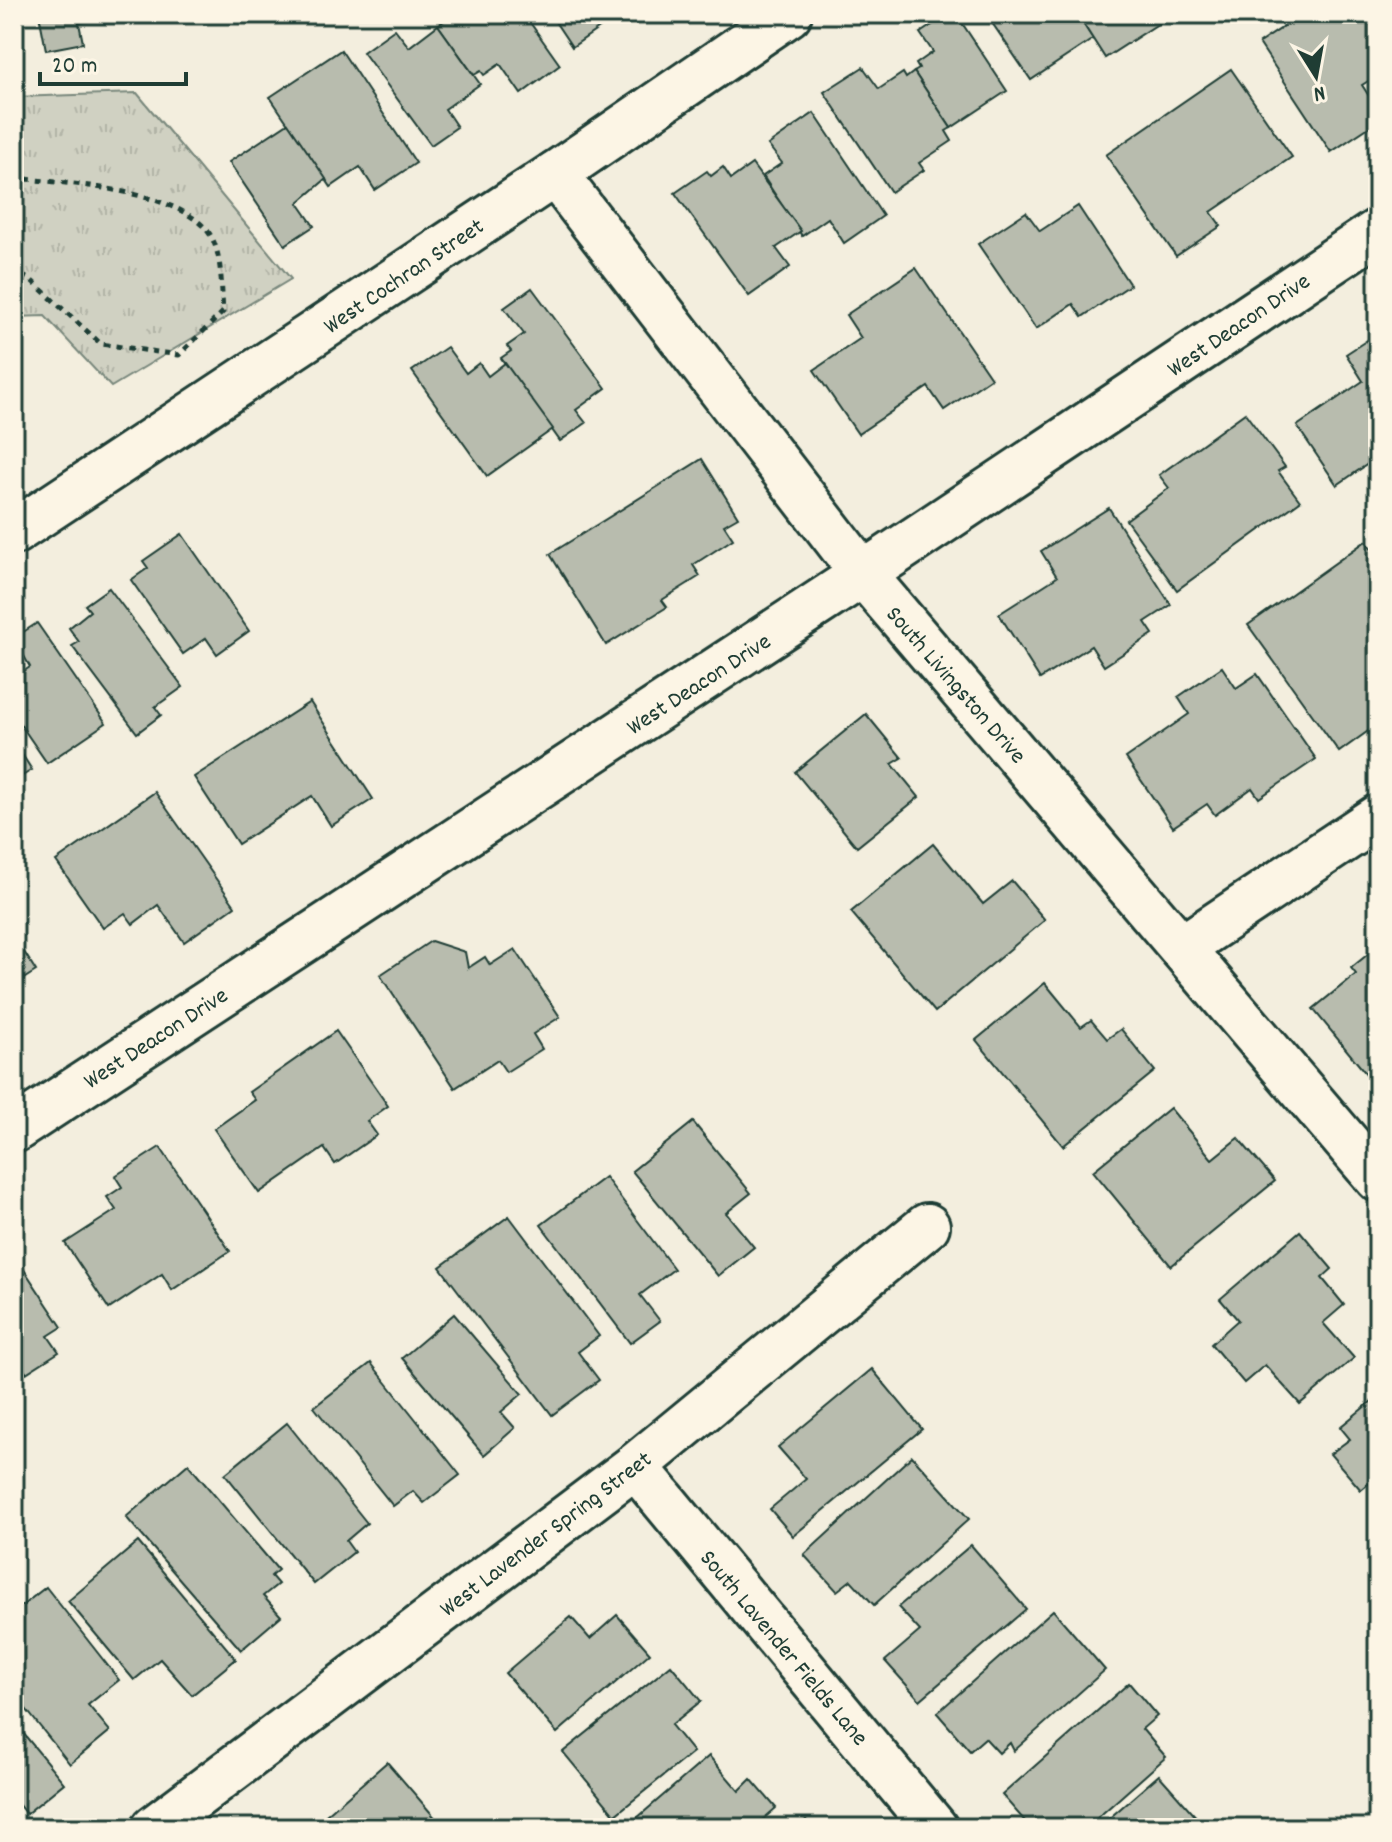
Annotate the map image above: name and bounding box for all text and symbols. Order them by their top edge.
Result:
scale bar [40,36,186,86]
north arrow [1276,36,1356,116]
text: 20 m [52,50,98,84]
text: N [1311,76,1327,108]
street label: West Cochran Street [318,211,492,344]
street label: West Deacon Drive [1161,266,1318,387]
street label: South Livingston Drive [876,599,1033,772]
street label: West Deacon Drive [621,626,779,745]
street label: West Deacon Drive [78,980,236,1099]
street label: West Lavender Spring Street [434,1444,660,1627]
street label: South Lavender Fields Lane [690,1543,875,1754]

